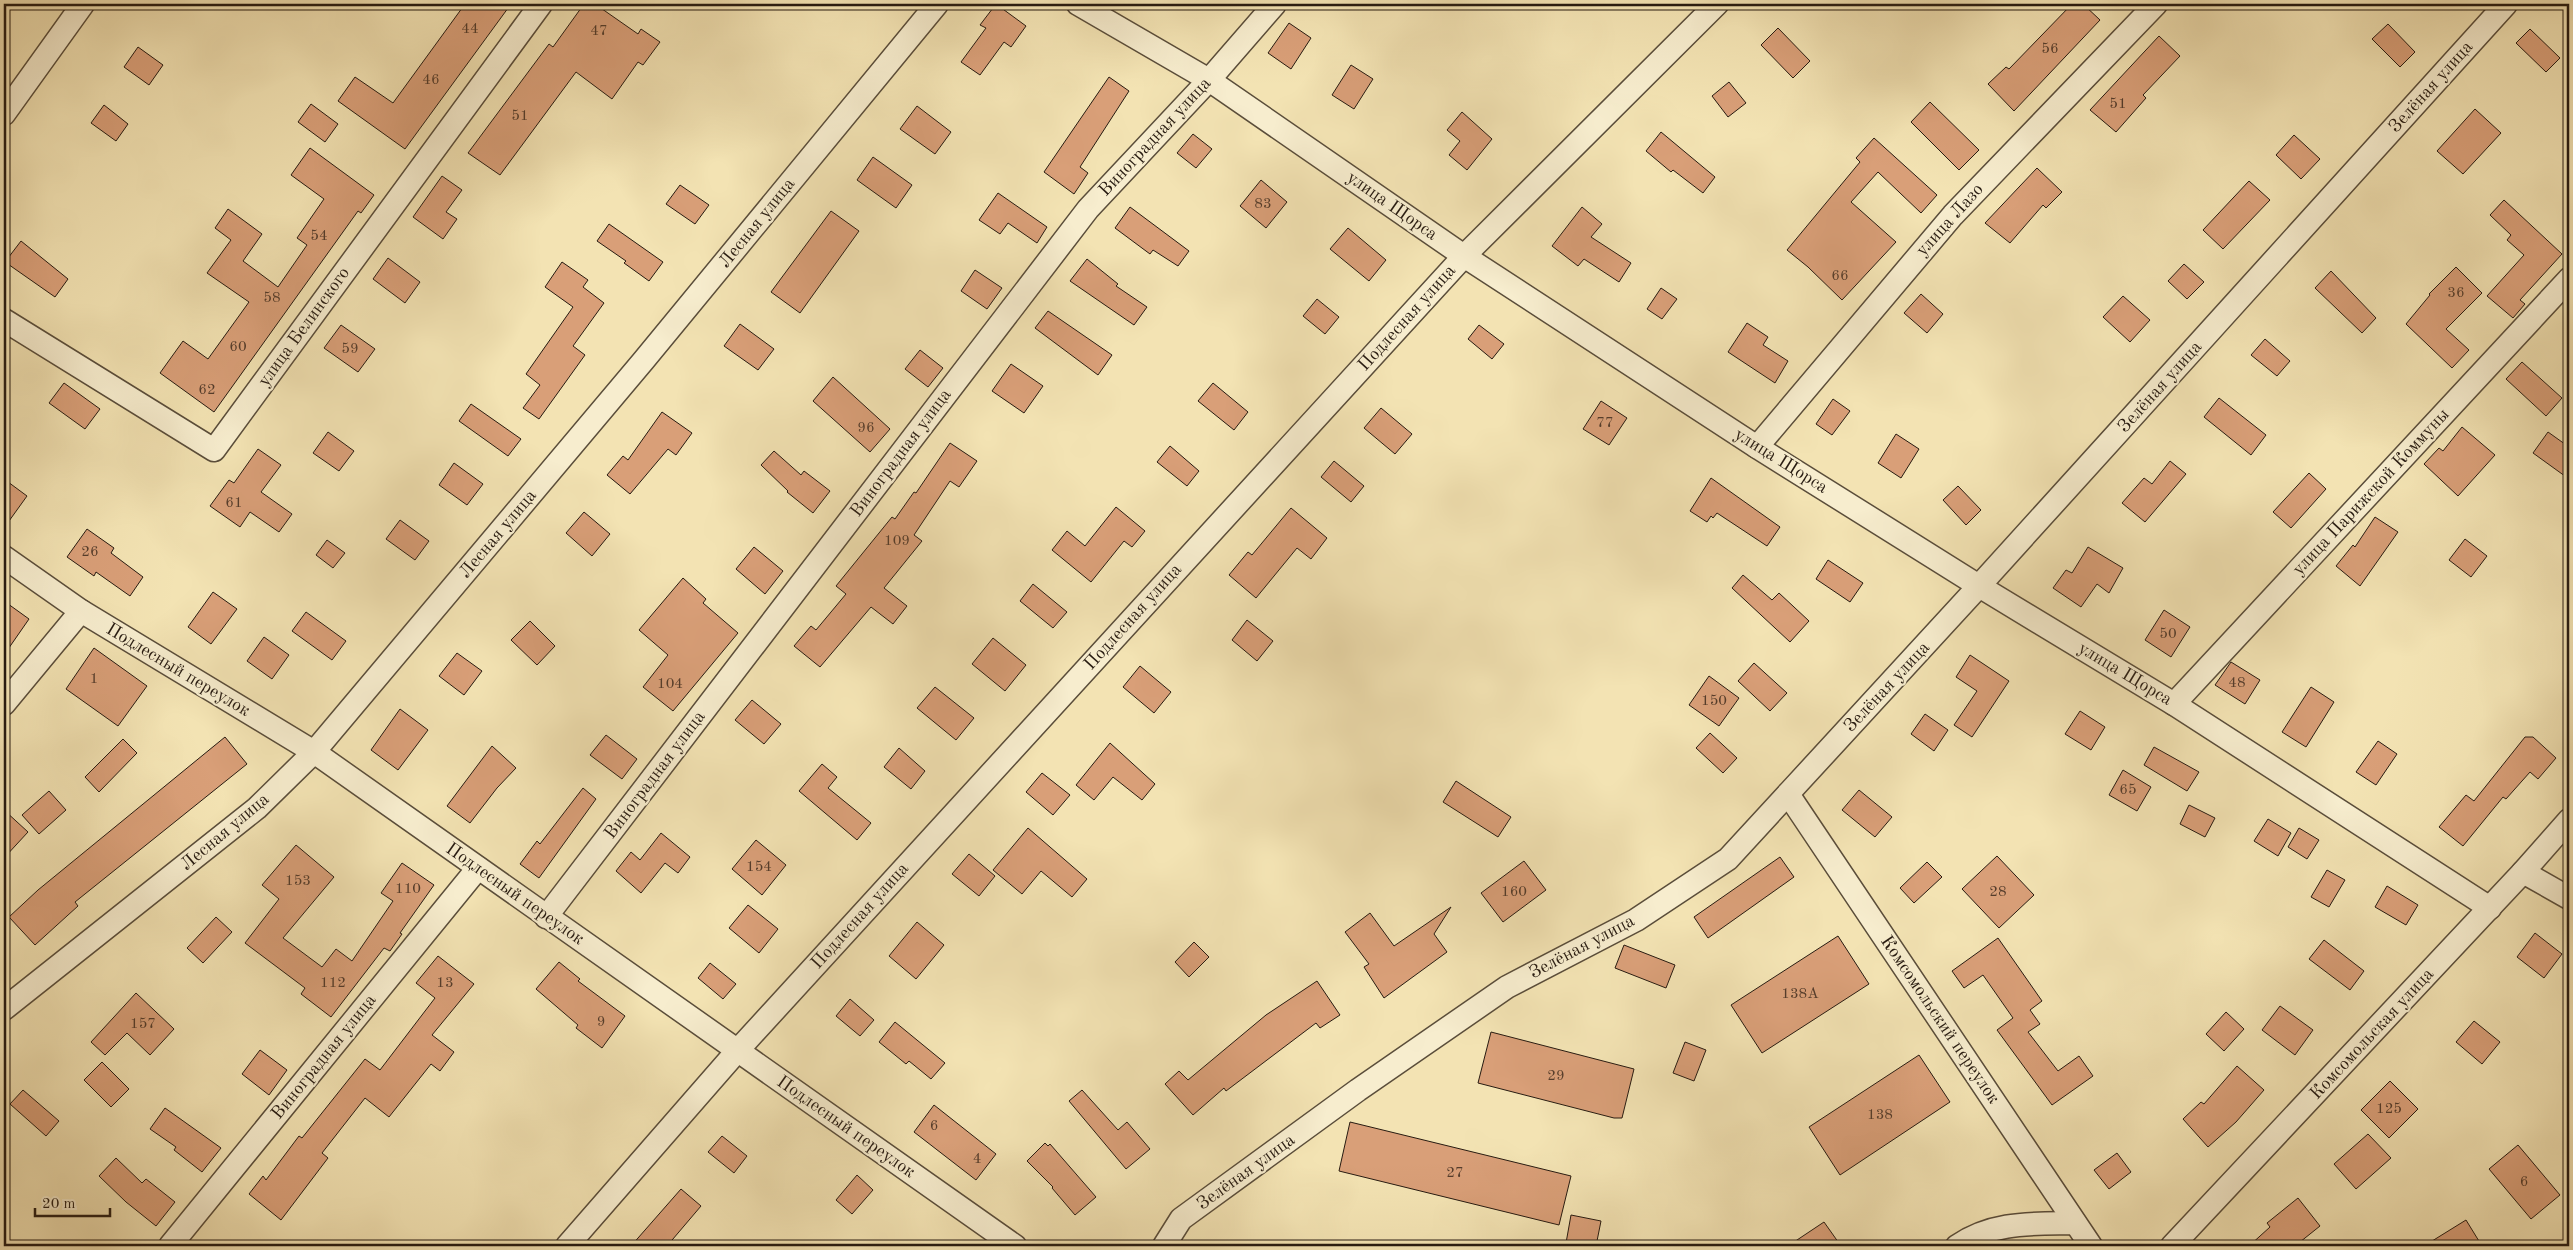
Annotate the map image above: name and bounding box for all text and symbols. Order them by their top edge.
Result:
house number: 44 [461,22,479,37]
house number: 47 [590,24,608,39]
street label: Зелёная улица [2385,38,2477,136]
house number: 56 [2041,42,2059,57]
house number: 46 [422,73,440,88]
street label: Виноградная улица [1096,74,1215,200]
house number: 51 [2109,97,2127,112]
house number: 51 [511,109,529,124]
street label: улица Щорса [1343,168,1441,244]
street label: Лесная улица [716,175,798,271]
street label: улица Лазо [1913,180,1987,260]
house number: 83 [1254,197,1272,212]
house number: 54 [310,229,328,244]
street label: Подлесная улица [1355,261,1459,374]
street label: улица Белинского [255,264,353,390]
house number: 66 [1831,269,1849,284]
house number: 36 [2447,286,2465,301]
house number: 58 [263,291,281,306]
street label: Зелёная улица [2114,338,2206,436]
house number: 60 [229,340,247,355]
house number: 59 [341,342,359,357]
house number: 62 [198,383,216,398]
street label: Виноградная улица [847,386,955,520]
street label: улица Парижской Коммуны [2289,405,2453,579]
house number: 77 [1596,416,1614,431]
house number: 96 [857,421,875,436]
street label: улица Щорса [1731,425,1831,497]
street label: Лесная улица [456,486,540,582]
house number: 61 [225,496,243,511]
house number: 109 [884,534,910,549]
house number: 26 [81,545,99,560]
street label: Подлесная улица [1081,560,1185,673]
street label: Подлесный переулок [103,620,253,720]
house number: 50 [2159,627,2177,642]
street label: Зелёная улица [1841,638,1933,736]
street label: улица Щорса [2075,639,2175,709]
house number: 1 [90,672,98,687]
house number: 48 [2228,676,2246,691]
house number: 104 [657,677,683,692]
house number: 150 [1701,694,1727,709]
street label: Виноградная улица [601,708,709,842]
house number: 65 [2119,783,2137,798]
street label: Лесная улица [177,790,273,874]
street label: Подлесный переулок [442,839,588,949]
street label: Подлесная улица [808,859,912,972]
house number: 154 [746,860,772,875]
house number: 153 [285,874,311,889]
house number: 110 [395,882,421,897]
house number: 160 [1501,885,1527,900]
house number: 28 [1989,885,2007,900]
street label: Зелёная улица [1527,912,1638,982]
street label: Комсомольский переулок [1877,933,2003,1107]
street label: Комсомольская улица [2307,965,2437,1103]
house number: 112 [320,976,346,991]
house number: 13 [436,976,454,991]
house number: 138А [1781,987,1819,1002]
street label: Виноградная улица [268,991,380,1123]
house number: 9 [597,1015,605,1030]
house number: 157 [130,1017,156,1032]
house number: 29 [1547,1069,1565,1084]
street label: Подлесный переулок [773,1072,919,1182]
house number: 125 [2376,1102,2402,1117]
house number: 138 [1867,1108,1893,1123]
house number: 6 [930,1119,938,1134]
street label: Зелёная улица [1194,1131,1298,1213]
house number: 4 [973,1152,981,1167]
house number: 27 [1446,1166,1464,1181]
house number: 6 [2520,1175,2528,1190]
scale bar [35,1185,110,1217]
text: 20 m [42,1197,76,1212]

